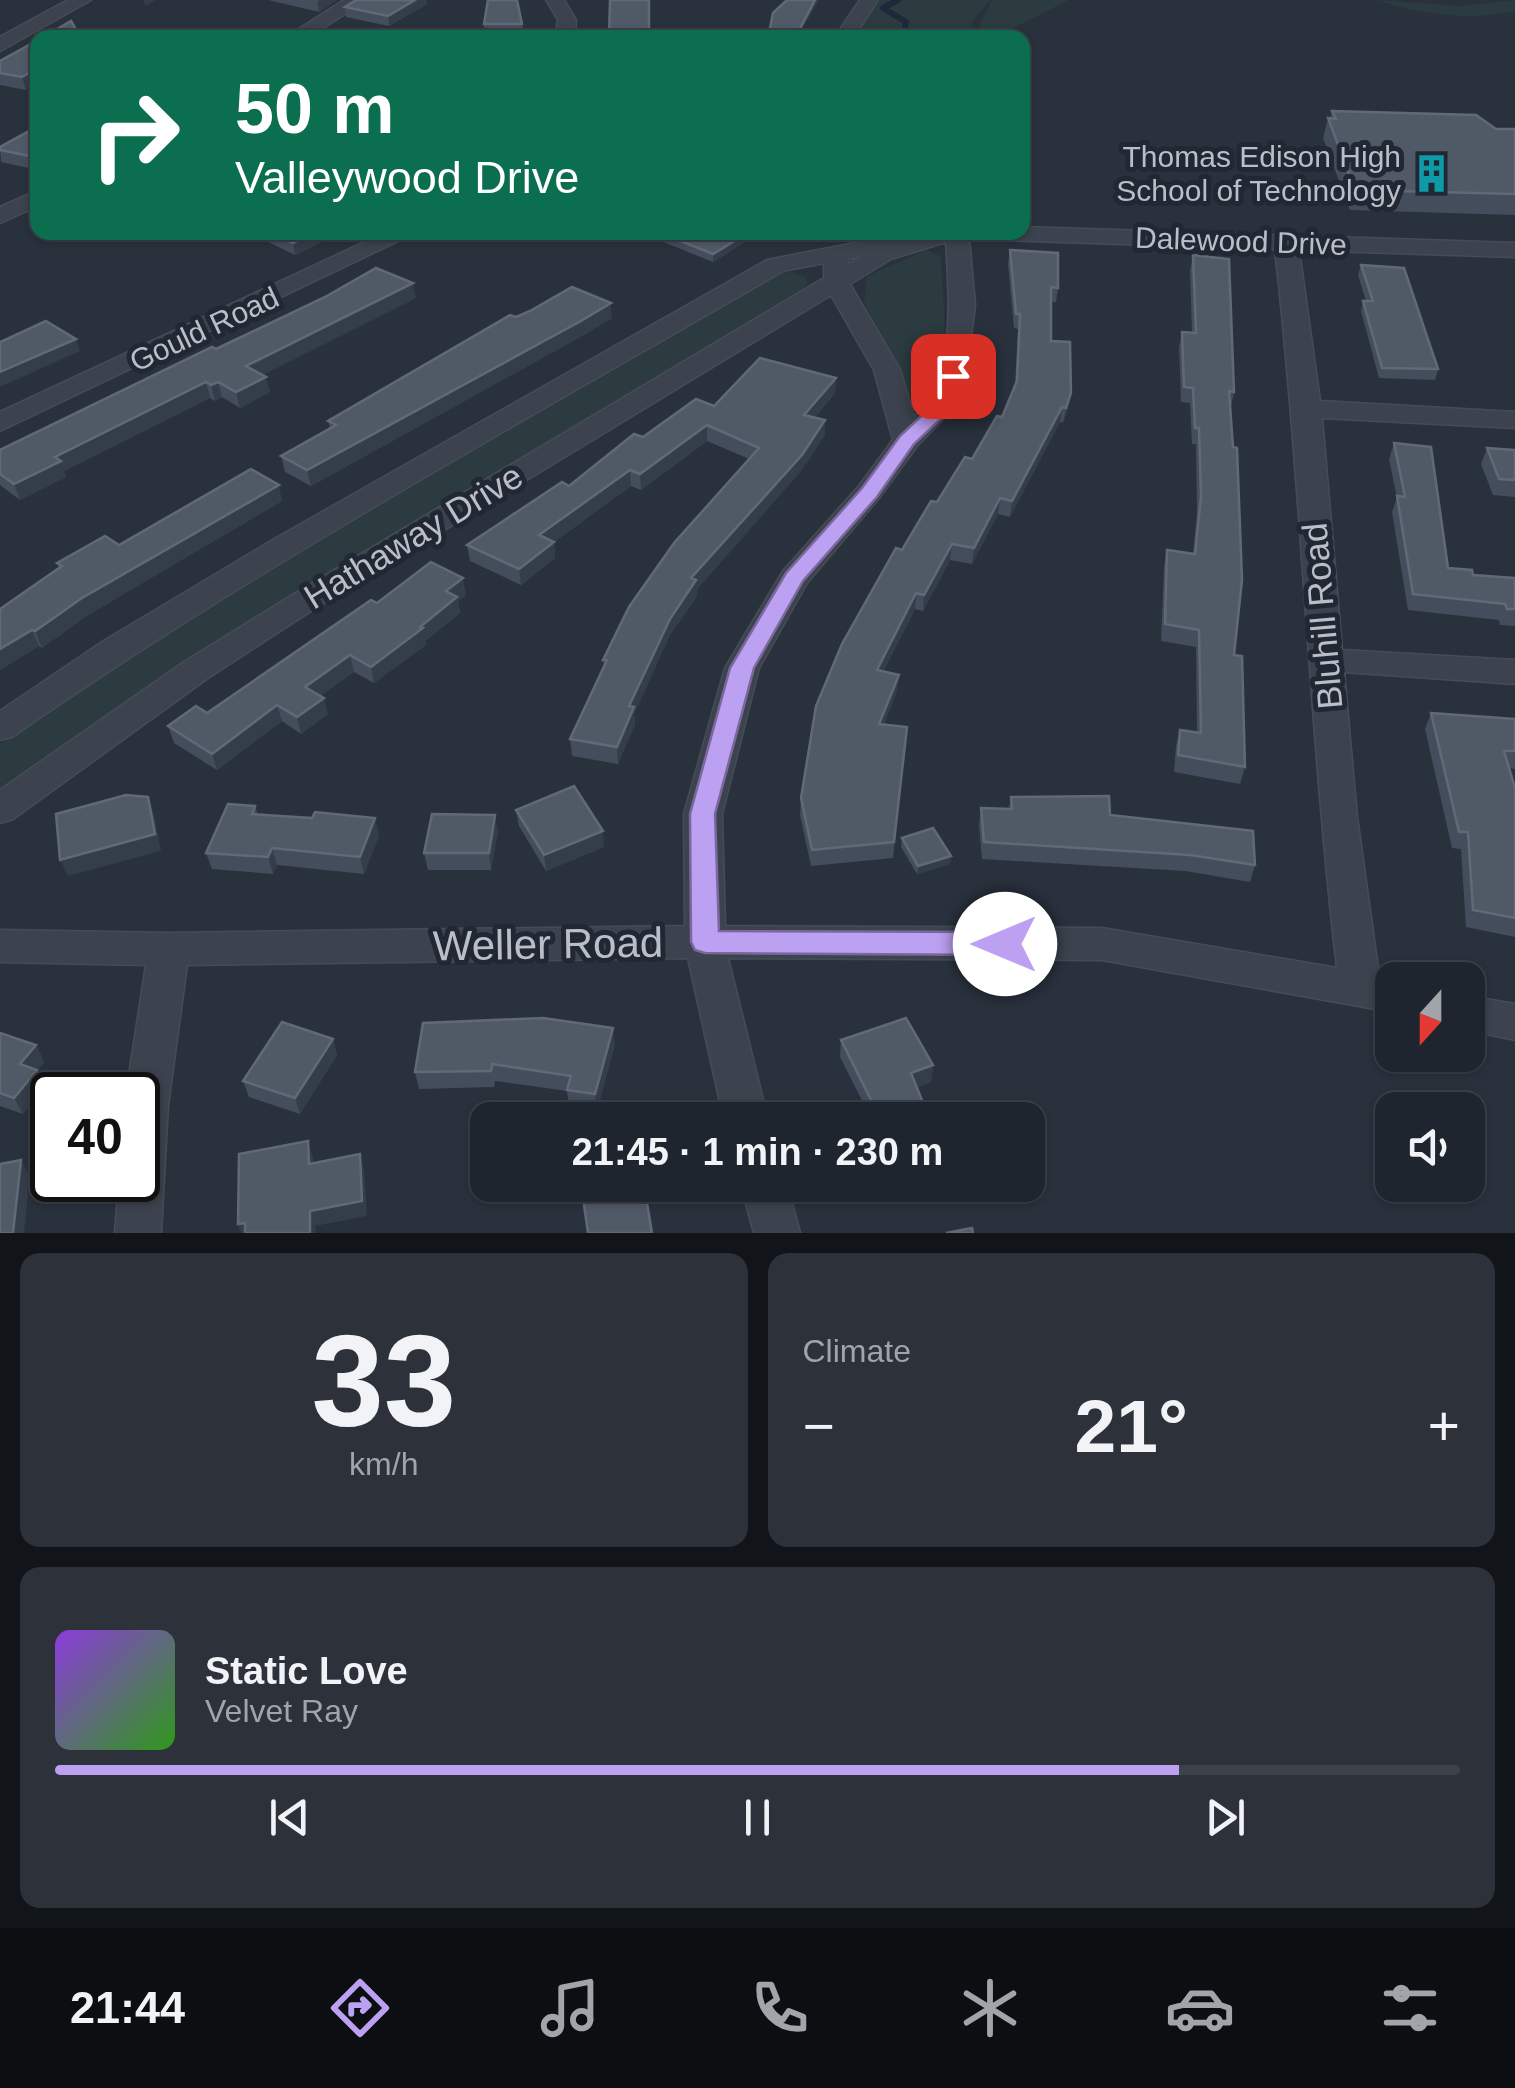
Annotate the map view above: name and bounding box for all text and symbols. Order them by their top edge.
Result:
icon: right [70,70,200,200]
text: 50 m [235,70,395,148]
place label: Thomas Edison High School of Technology [1116,140,1401,207]
text: Valleywood Drive [235,152,579,203]
building icon: Thomas Edison High School of Technology [1410,152,1452,194]
street label: Dalewood Drive [1135,221,1347,261]
street label: Gould Road [124,280,284,378]
pin [911,334,996,419]
icon: arrive [926,349,981,404]
street label: Hathaway Drive [297,456,529,616]
street label: Bluhill Road [1294,521,1350,711]
position arrow [953,892,1057,996]
street label: Weller Road [432,918,664,970]
north arrow [1375,962,1485,1072]
map controls [1375,962,1485,1202]
speed limit sign: 40 [30,1072,160,1202]
button: sound [1375,1092,1485,1202]
text: 21:45 · 1 min · 230 m [572,1131,943,1173]
text: 33 [311,1308,456,1454]
text: Climate [803,1333,911,1369]
text: 21° [1075,1384,1188,1468]
text: − [803,1395,835,1457]
text: + [1428,1395,1460,1457]
text: km/h [349,1446,418,1482]
text: Static Love [205,1650,408,1692]
text: Velvet Ray [205,1693,358,1729]
icon: previous [262,1790,317,1845]
icon: pause [730,1790,785,1845]
icon: next [1198,1790,1253,1845]
icon: directions [325,1973,395,2043]
icon: music [535,1973,605,2043]
icon: phone [745,1973,815,2043]
icon: climate [955,1973,1025,2043]
icon: car [1165,1973,1235,2043]
icon: filters [1375,1973,1445,2043]
text: 21:44 [70,1982,185,2033]

